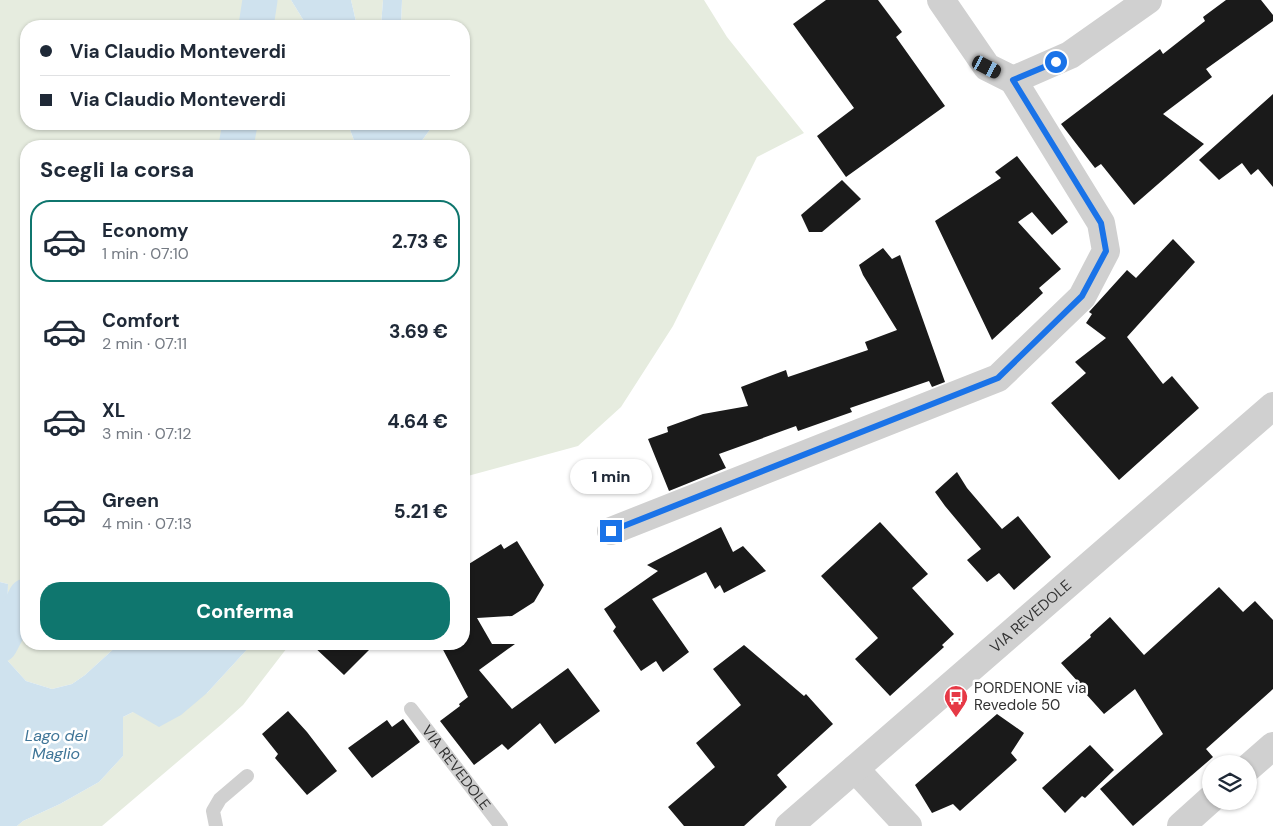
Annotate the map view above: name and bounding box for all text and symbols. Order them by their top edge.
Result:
text: Via Claudio Monteverdi [70,39,286,64]
route start [1045,51,1067,73]
car [970,54,1003,80]
text: Via Claudio Monteverdi [70,87,286,112]
text: Scegli la corsa [40,155,194,184]
text: Economy [102,218,189,243]
icon: car [42,219,87,264]
text: 2.73 € [392,229,448,254]
text: 1 min · 07:10 [102,243,189,264]
text: Comfort [102,308,180,333]
icon: car [42,309,87,354]
text: 3.69 € [389,319,448,344]
text: 2 min · 07:11 [102,333,187,354]
text: XL [102,398,125,423]
icon: car [42,399,87,444]
text: 4.64 € [387,409,448,434]
text: 3 min · 07:12 [102,423,191,444]
callout: 1 min [570,458,652,494]
text: 1 min [591,466,631,487]
text: Green [102,488,159,513]
icon: car [42,489,87,534]
text: 5.21 € [394,499,448,524]
text: 4 min · 07:13 [102,513,192,534]
route end [600,520,622,542]
street label: VIA REVEDOLE [986,575,1076,657]
button: Conferma [40,582,450,640]
place label: PORDENONE via Revedole 50 [974,678,1087,715]
bus stop icon: PORDENONE via Revedole 50 [943,684,969,718]
street label: VIA REVEDOLE [417,721,495,814]
water label: Lago del Maglio [25,725,88,764]
map controls [1202,755,1257,810]
button: layers [1202,755,1257,810]

